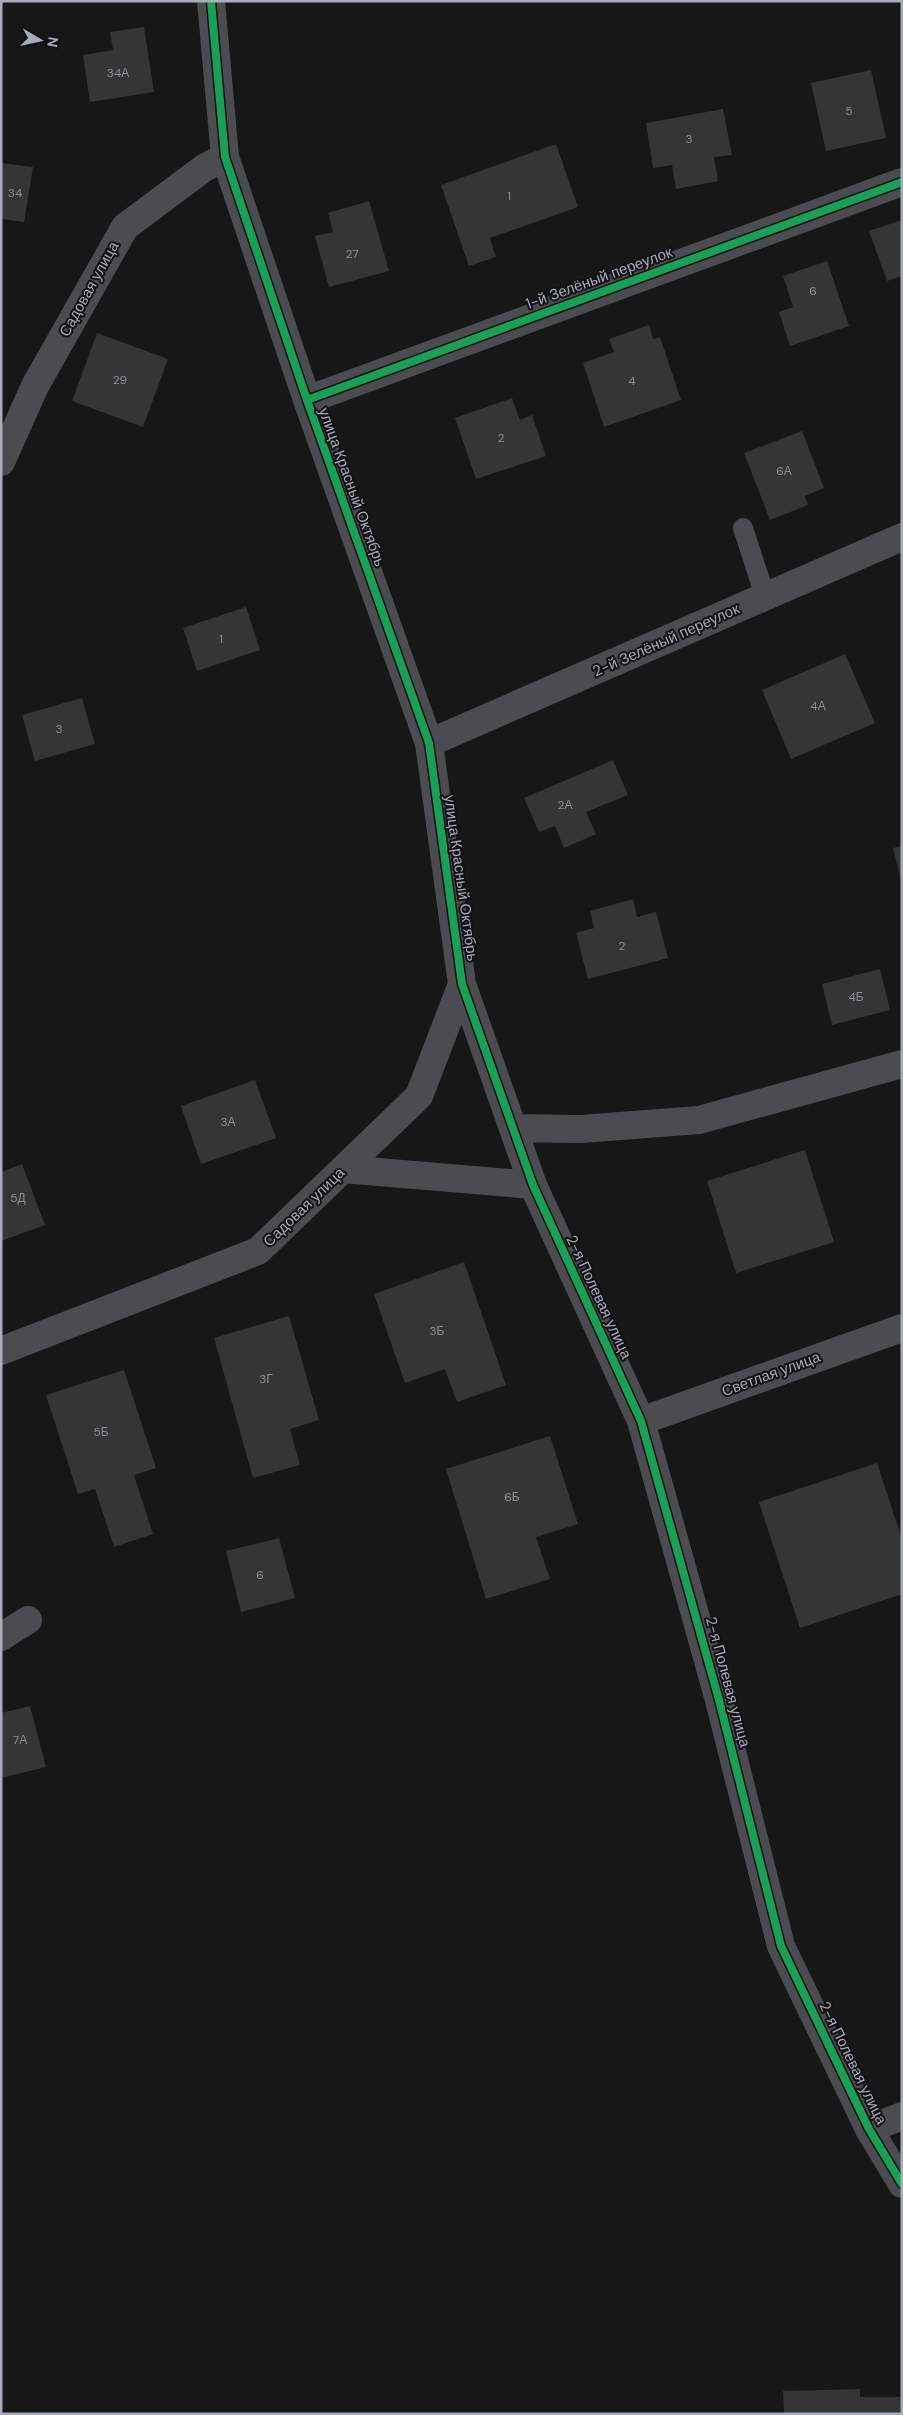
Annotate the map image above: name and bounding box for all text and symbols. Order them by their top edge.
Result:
north arrow [15,15,65,65]
text: N [43,36,63,48]
house number: 34А [107,65,129,81]
house number: 5 [845,103,853,119]
house number: 3 [685,131,693,147]
house number: 34 [8,185,22,201]
house number: 1 [507,188,511,204]
street label: Садовая улица [55,237,124,340]
street label: 1-й Зелёный переулок [523,242,675,314]
house number: 27 [345,246,359,262]
house number: 6 [809,283,817,299]
house number: 29 [113,372,127,388]
house number: 4 [628,373,636,389]
street label: улица Красный Октябрь [314,405,390,569]
house number: 2 [498,430,505,446]
house number: 6А [776,463,792,479]
street label: 2-й Зелёный переулок [590,598,743,681]
house number: 1 [219,631,223,647]
house number: 4А [810,698,826,714]
house number: 3 [55,721,63,737]
street label: улица Красный Октябрь [439,794,483,963]
house number: 2А [558,797,572,813]
house number: 2 [619,938,626,954]
house number: 4Б [848,989,864,1005]
house number: 3А [220,1114,236,1130]
street label: Садовая улица [259,1163,350,1251]
house number: 5Д [10,1190,26,1206]
street label: 2-я Полевая улица [562,1232,637,1363]
house number: 3Б [430,1323,445,1339]
street label: Светлая улица [719,1347,824,1401]
house number: 3Г [259,1371,273,1387]
house number: 5Б [93,1424,109,1440]
house number: 6Б [504,1489,520,1505]
house number: 6 [256,1567,264,1583]
street label: 2-я Полевая улица [701,1615,755,1750]
house number: 7А [13,1732,27,1748]
street label: 2-я Полевая улица [815,1998,892,2128]

